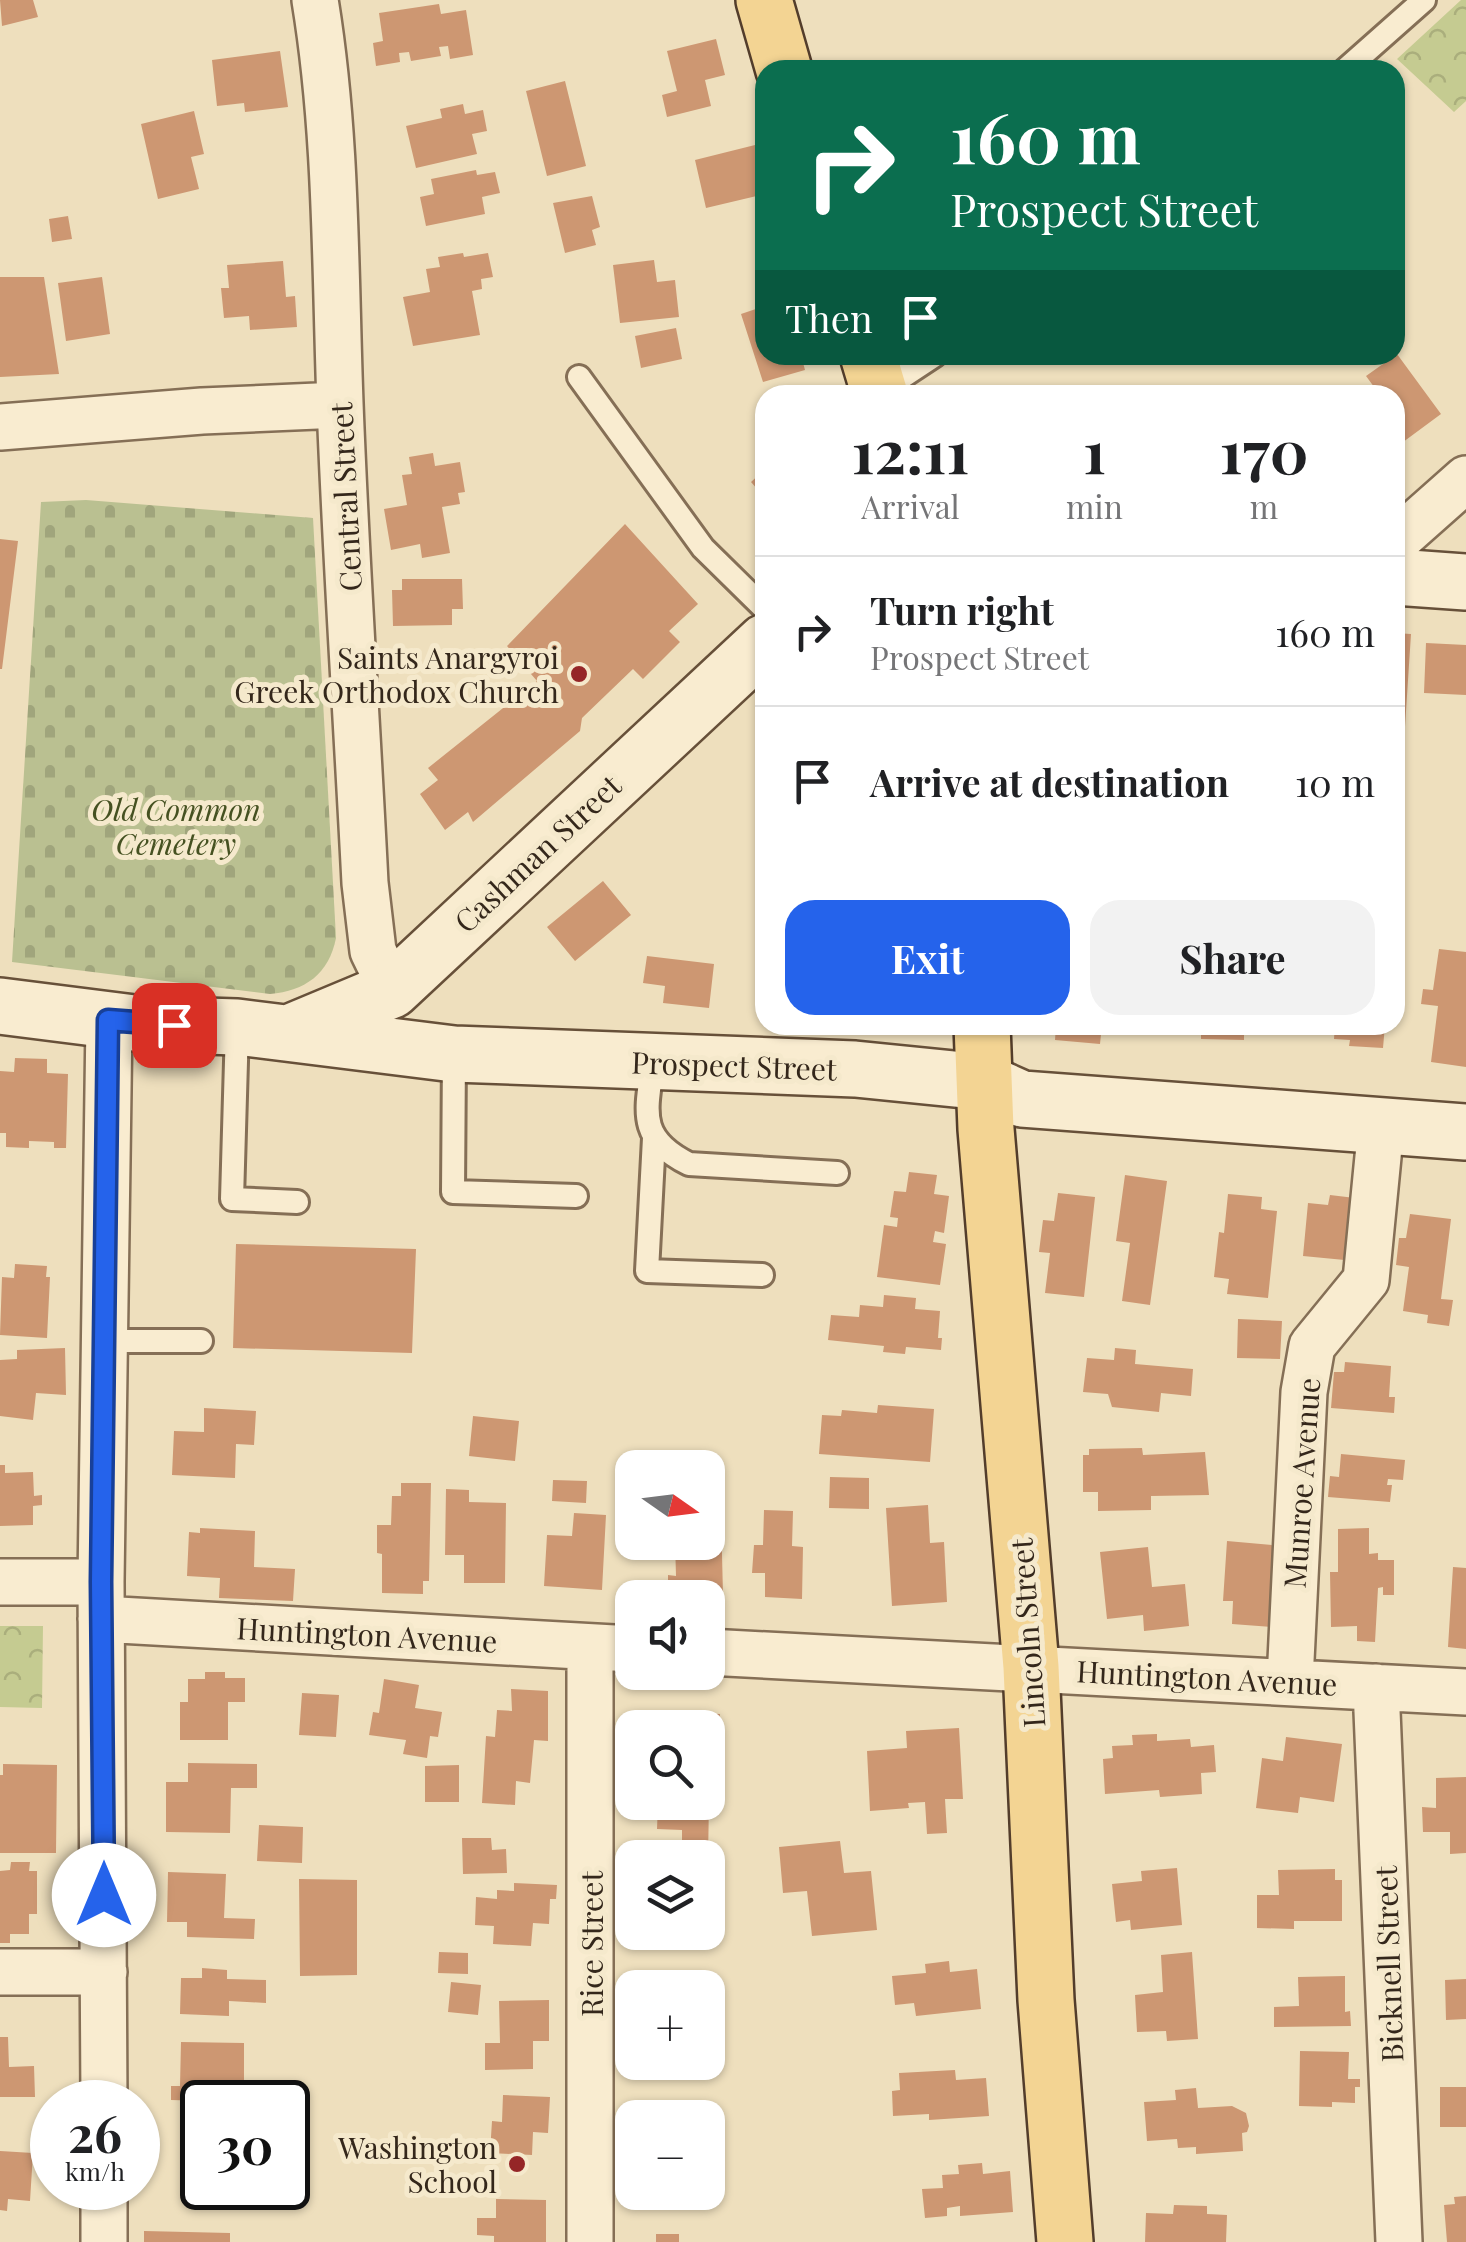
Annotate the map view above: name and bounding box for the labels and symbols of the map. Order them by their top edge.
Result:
street label: Central Street [320,401,370,593]
place label: Saints Anargyroi Greek Orthodox Church [234,637,559,711]
marker: Saints Anargyroi Greek Orthodox Church [568,663,590,685]
street label: Cashman Street [445,765,629,941]
park label: Old Common Cemetery [91,789,261,863]
pin [132,983,217,1068]
street label: Prospect Street [631,1041,838,1089]
street label: Munroe Avenue [1274,1376,1328,1590]
north arrow [615,1450,725,1560]
street label: Lincoln Street [1000,1537,1054,1729]
street label: Huntington Avenue [236,1607,498,1661]
street label: Huntington Avenue [1076,1650,1338,1704]
position arrow [52,1843,156,1947]
street label: Bicknell Street [1365,1865,1411,2063]
street label: Rice Street [571,1871,611,2017]
speed limit sign: 30 [180,2080,310,2210]
place label: Washington School [337,2127,497,2201]
marker: Washington School [506,2153,528,2175]

